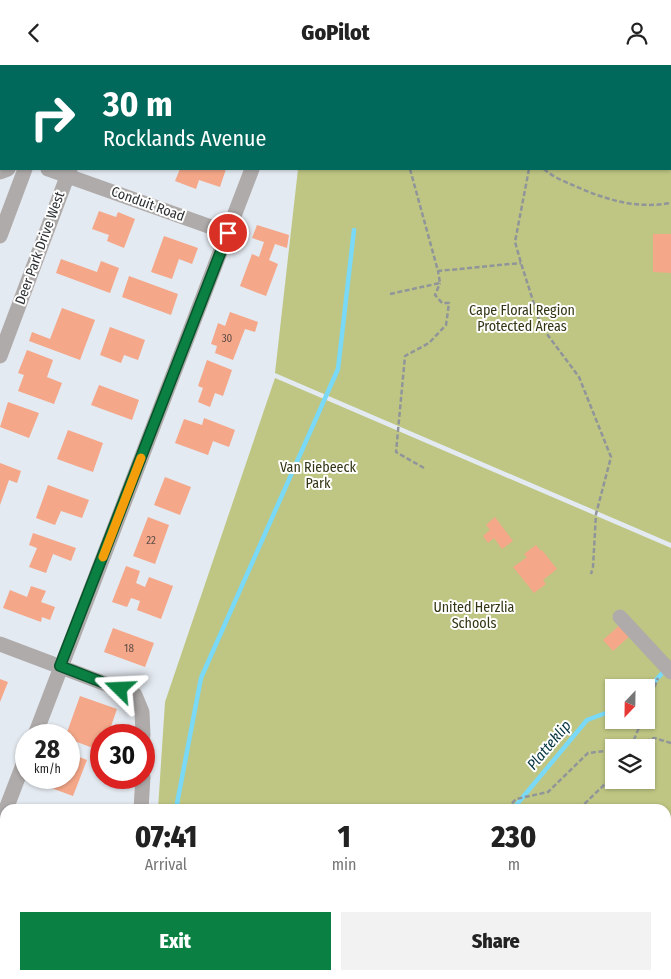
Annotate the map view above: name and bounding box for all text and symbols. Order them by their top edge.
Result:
icon: back [20,19,48,47]
text: GoPilot [301,19,370,46]
icon: person [623,19,651,47]
text: 30 m [103,83,173,125]
icon: right [20,85,85,150]
text: Rocklands Avenue [103,125,266,152]
street label: Conduit Road [109,183,187,225]
street label: Deer Park Drive West [12,189,68,307]
pin [207,212,249,254]
icon: arrive [214,219,242,247]
park label: Cape Floral Region Protected Areas [469,302,575,335]
house number: 30 [222,332,233,345]
park label: Van Riebeeck Park [280,459,356,492]
house number: 22 [146,534,156,547]
park label: United Herzlia Schools [434,599,515,632]
house number: 18 [124,642,134,655]
position arrow [93,662,145,714]
north arrow [605,679,655,729]
map controls [605,679,655,789]
water label: Platteklip [523,717,575,773]
speed limit sign: 30 [90,724,155,789]
text: 28 [35,735,60,765]
button: layers [605,739,655,789]
text: km/h [34,762,61,776]
text: 07:41 [135,819,197,855]
text: 1 [338,819,351,855]
text: 230 [491,819,536,855]
text: Arrival [145,855,187,874]
text: min [332,855,357,874]
text: m [508,855,520,874]
button: Exit [20,912,331,970]
button: Share [341,912,651,970]

